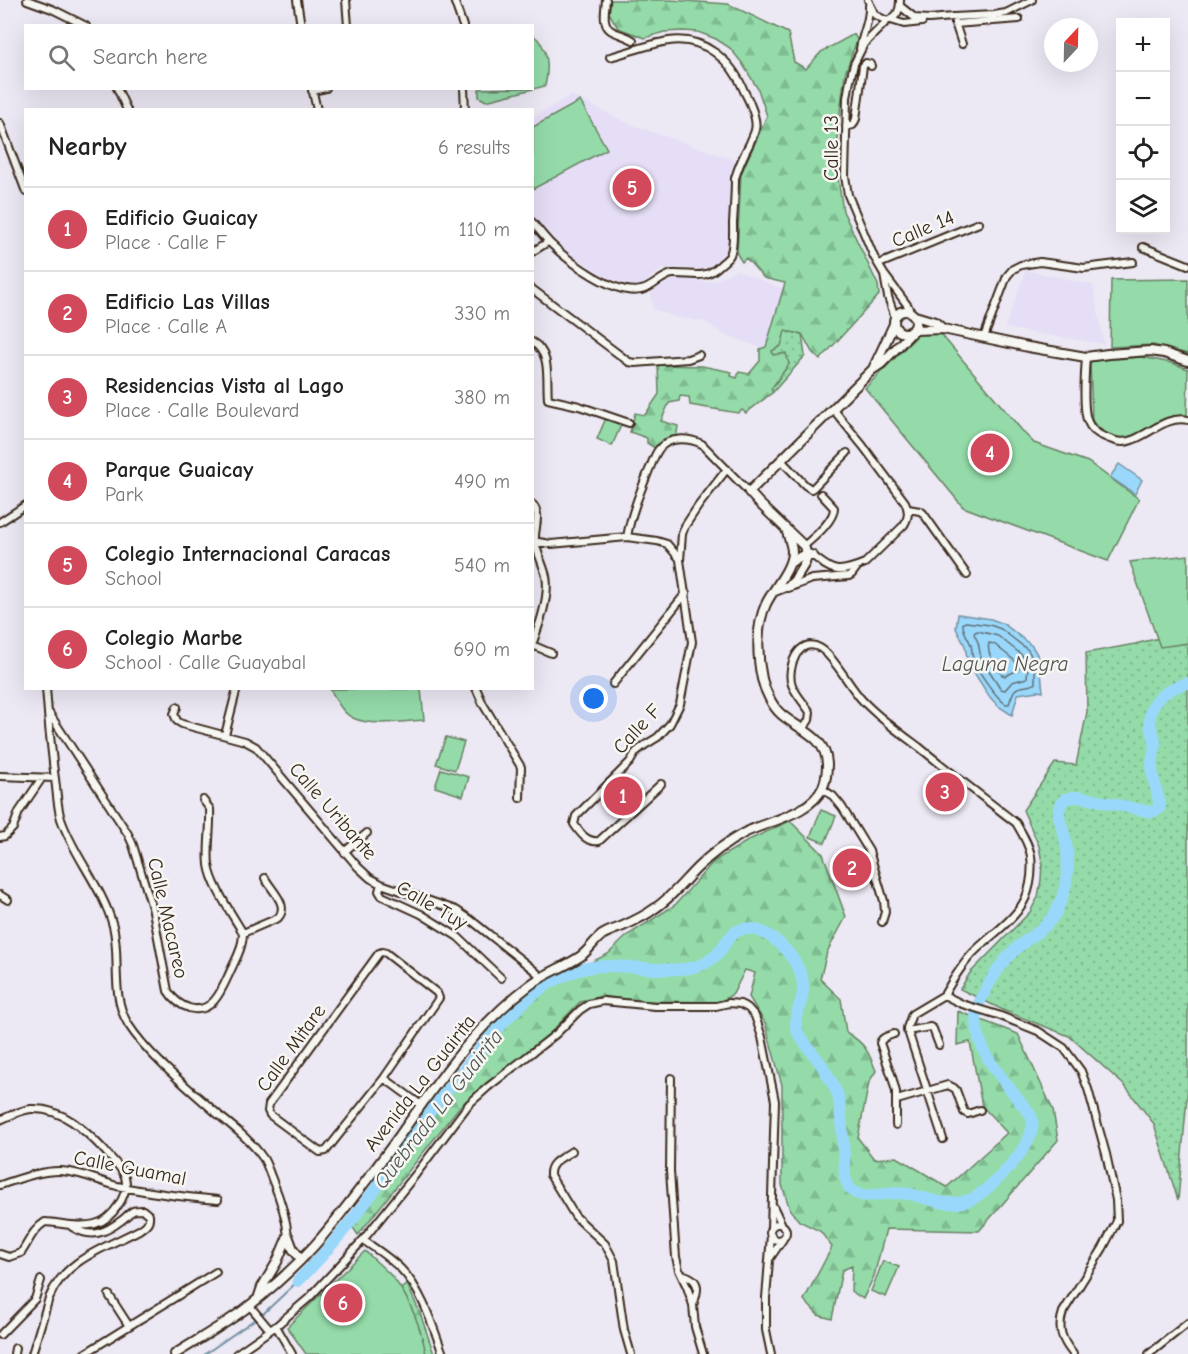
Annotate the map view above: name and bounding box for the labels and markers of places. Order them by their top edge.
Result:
pin: 5 [612,166,652,210]
pin: 4 [970,430,1010,476]
pin: 3 [926,770,964,814]
pin: 1 [604,774,642,818]
pin: 2 [832,846,872,890]
pin: 6 [324,1280,362,1326]

